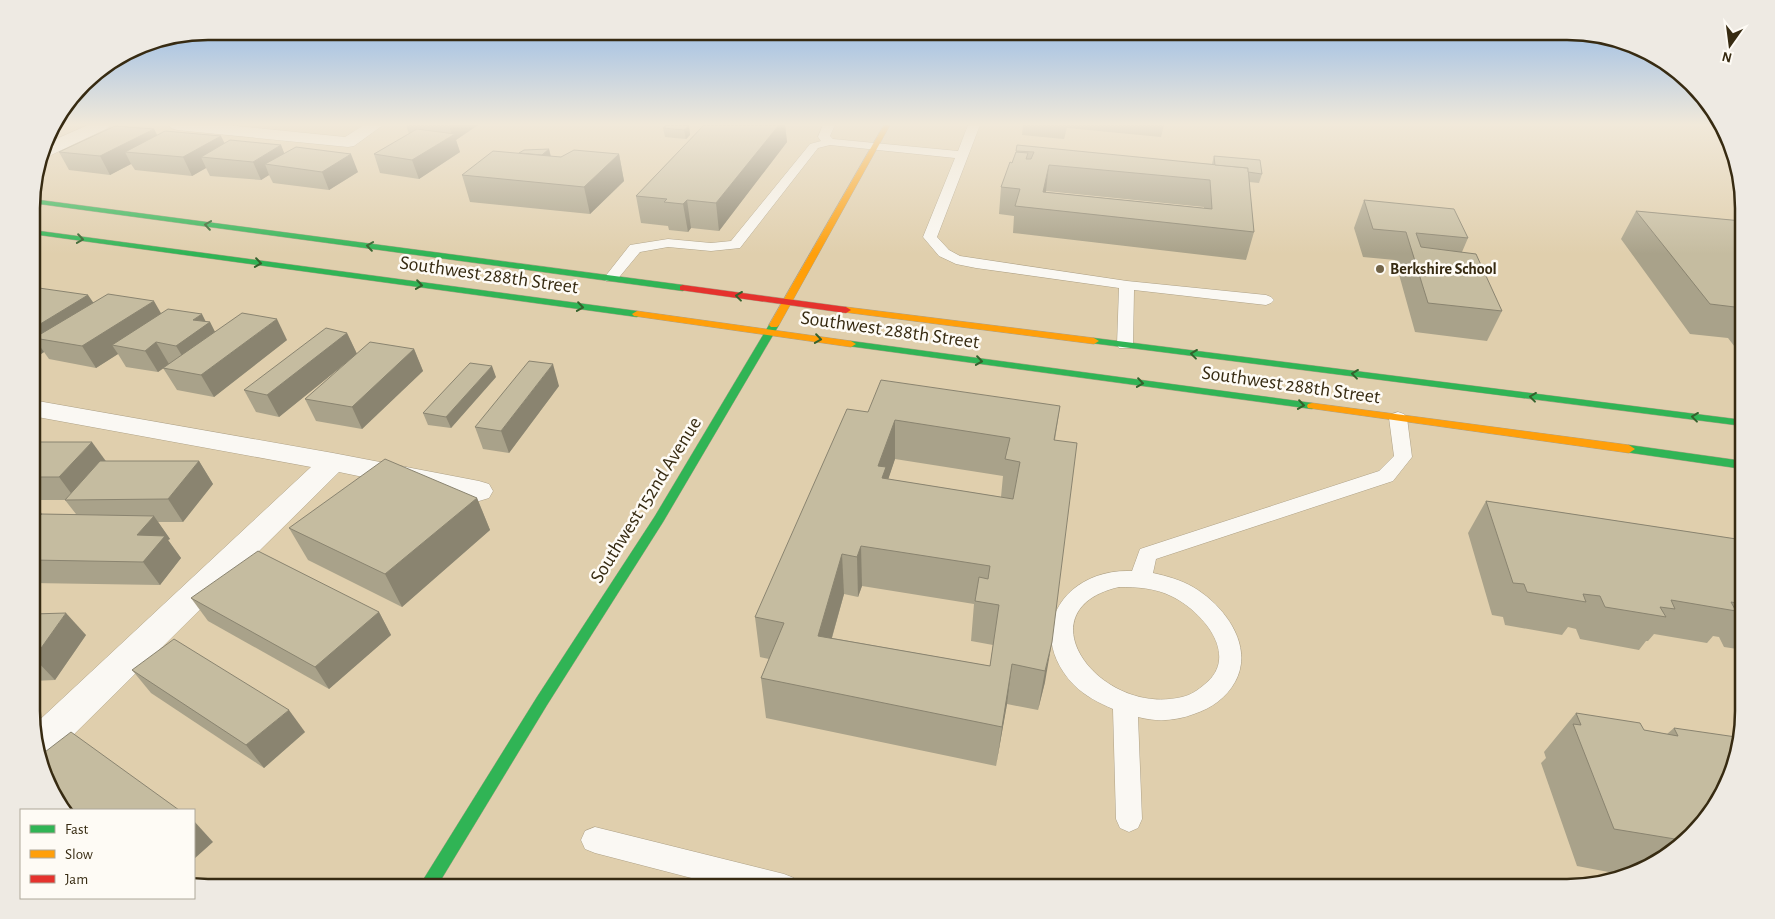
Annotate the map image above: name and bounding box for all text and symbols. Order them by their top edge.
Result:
north arrow [1705,20,1755,70]
text: N [1721,49,1734,65]
one-way arrow [204,220,212,231]
one-way arrow [76,233,84,243]
one-way arrow [365,241,373,252]
street label: Southwest 288th Street [398,253,580,298]
one-way arrow [255,257,263,268]
place label: Berkshire School [1390,261,1497,277]
marker: Berkshire School [1374,263,1386,275]
one-way arrow [416,279,424,290]
one-way arrow [734,291,742,302]
one-way arrow [576,301,585,311]
street label: Southwest 288th Street [799,308,981,353]
one-way arrow [814,333,822,344]
one-way arrow [1189,349,1197,360]
one-way arrow [975,355,983,366]
street label: Southwest 288th Street [1200,363,1382,408]
one-way arrow [1350,369,1358,380]
one-way arrow [1137,377,1145,388]
one-way arrow [1529,392,1537,403]
one-way arrow [1298,399,1306,410]
one-way arrow [1690,412,1698,423]
street label: Southwest 152nd Avenue [587,413,705,587]
legend [20,809,195,899]
text: Fast [65,822,89,837]
text: Slow [65,847,93,862]
text: Jam [65,872,88,887]

